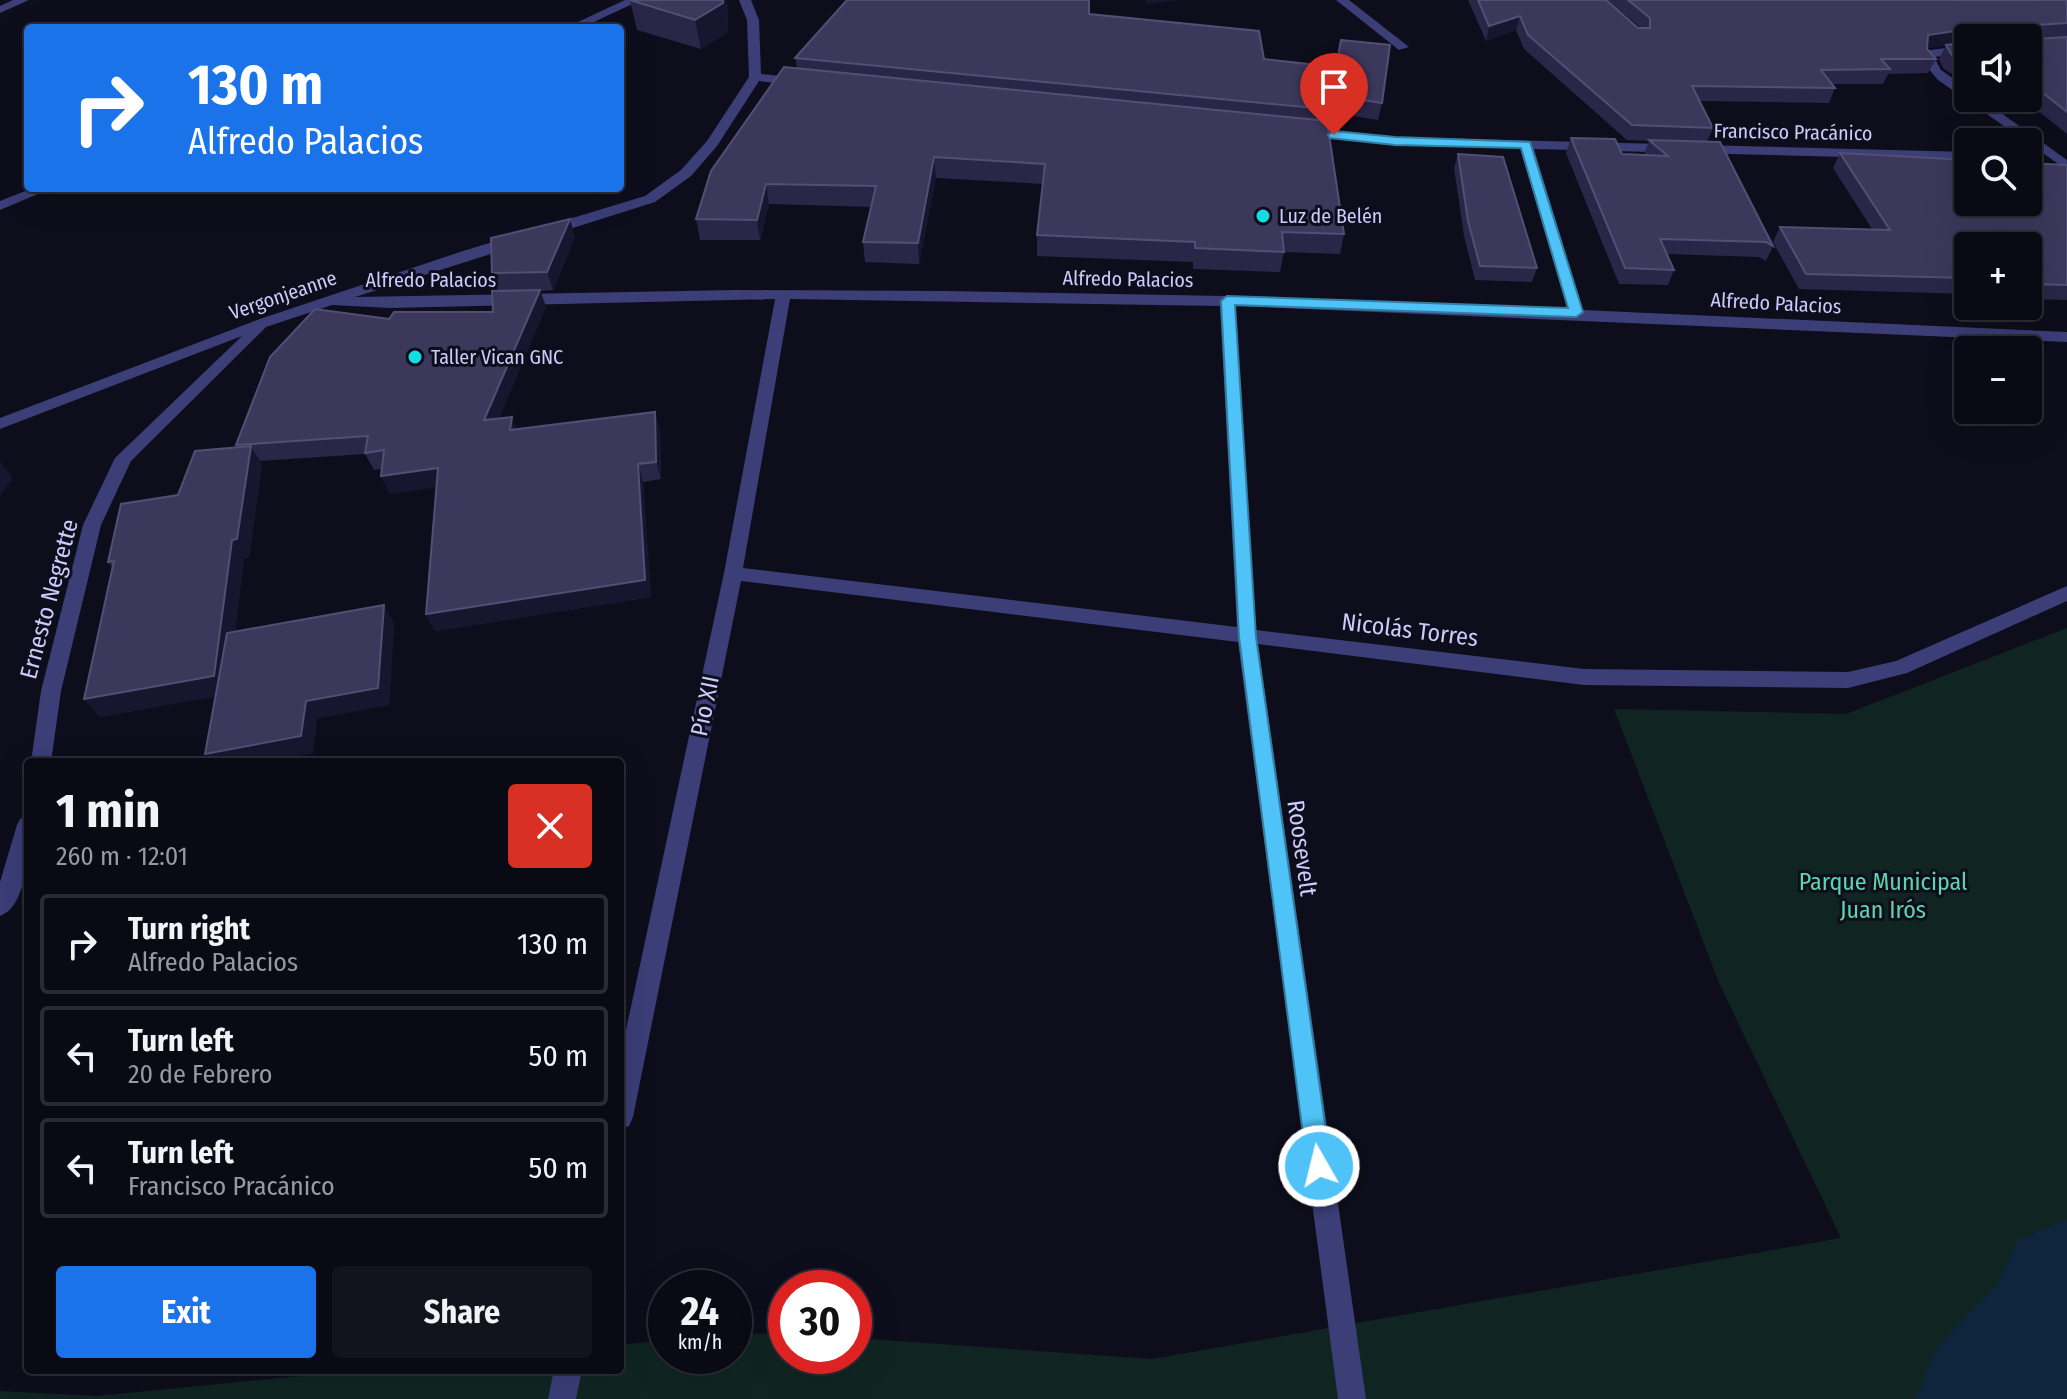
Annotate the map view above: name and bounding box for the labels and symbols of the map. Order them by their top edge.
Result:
pin [1300,53,1368,135]
street label: Francisco Pracánico [1713,119,1873,145]
place label: Luz de Belén [1279,204,1382,228]
marker: Luz de Belén [1254,207,1272,225]
street label: Vergonjeanne [226,265,340,325]
street label: Alfredo Palacios [1062,266,1194,292]
street label: Alfredo Palacios [366,268,496,292]
street label: Alfredo Palacios [1710,288,1842,318]
place label: Taller Vican GNC [431,345,563,369]
marker: Taller Vican GNC [406,348,424,366]
street label: Ernesto Negrette [14,516,84,682]
street label: Nicolás Torres [1340,608,1480,652]
street label: Pío XII [685,673,725,739]
street label: Roosevelt [1281,798,1323,898]
park label: Parque Municipal Juan Irós [1799,868,1967,924]
position arrow [1277,1124,1361,1208]
speed limit sign: 30 [768,1270,872,1374]

